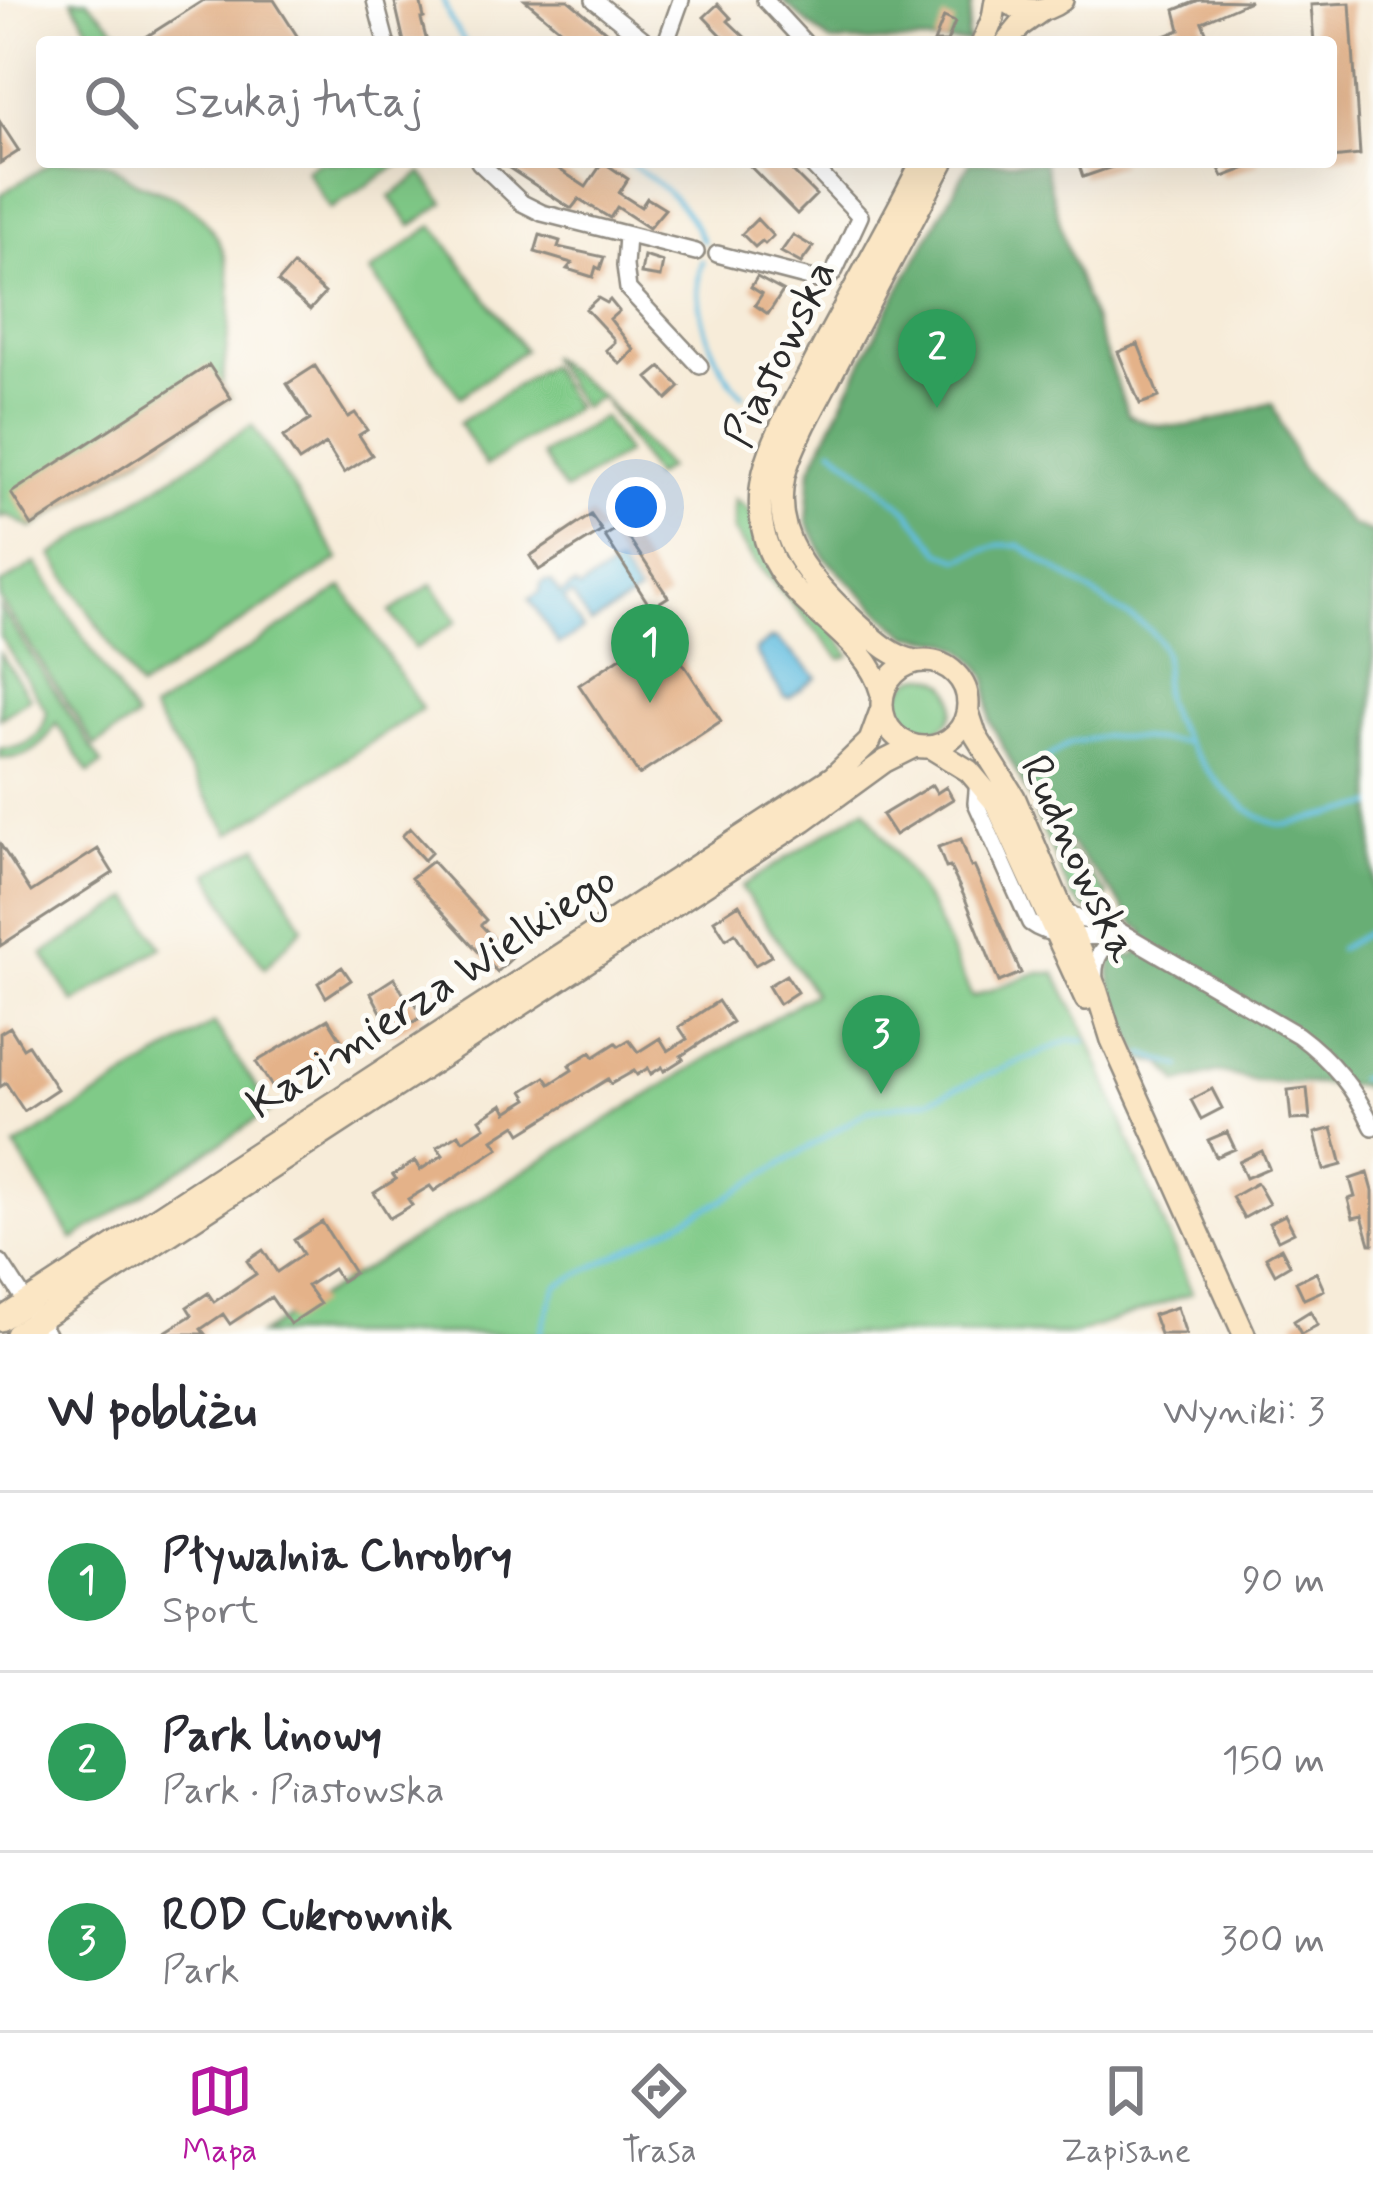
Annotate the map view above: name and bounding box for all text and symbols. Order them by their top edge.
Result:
search box [36,36,1337,168]
icon: search [78,69,144,135]
text: Szukaj tutaj [174,73,423,132]
street label: Piastowska [710,250,852,458]
pin: 2 [898,309,976,408]
your location [606,477,666,537]
pin: 1 [611,604,689,703]
street label: Rudnowska [1004,746,1152,973]
street label: Kazimierza Wielkiego [236,851,630,1138]
pin: 3 [842,995,920,1094]
text: W pobliżu [48,1379,256,1445]
text: Wyniki: 3 [1163,1387,1325,1438]
text: Pływalnia Chrobry [162,1527,512,1586]
text: 1 [78,1556,96,1607]
text: 90 m [1242,1556,1325,1607]
text: Sport [162,1586,259,1637]
text: Park linowy [162,1707,382,1766]
text: 2 [77,1736,97,1787]
text: 150 m [1222,1736,1325,1787]
text: Park · Piastowska [162,1766,445,1817]
text: ROD Cukrownik [162,1887,452,1946]
text: 3 [78,1916,96,1967]
text: 300 m [1220,1916,1325,1967]
text: Park [162,1946,240,1997]
tab: Mapa [182,2058,257,2174]
tab: Trasa [622,2058,697,2174]
tab: Zapisane [1061,2058,1191,2174]

